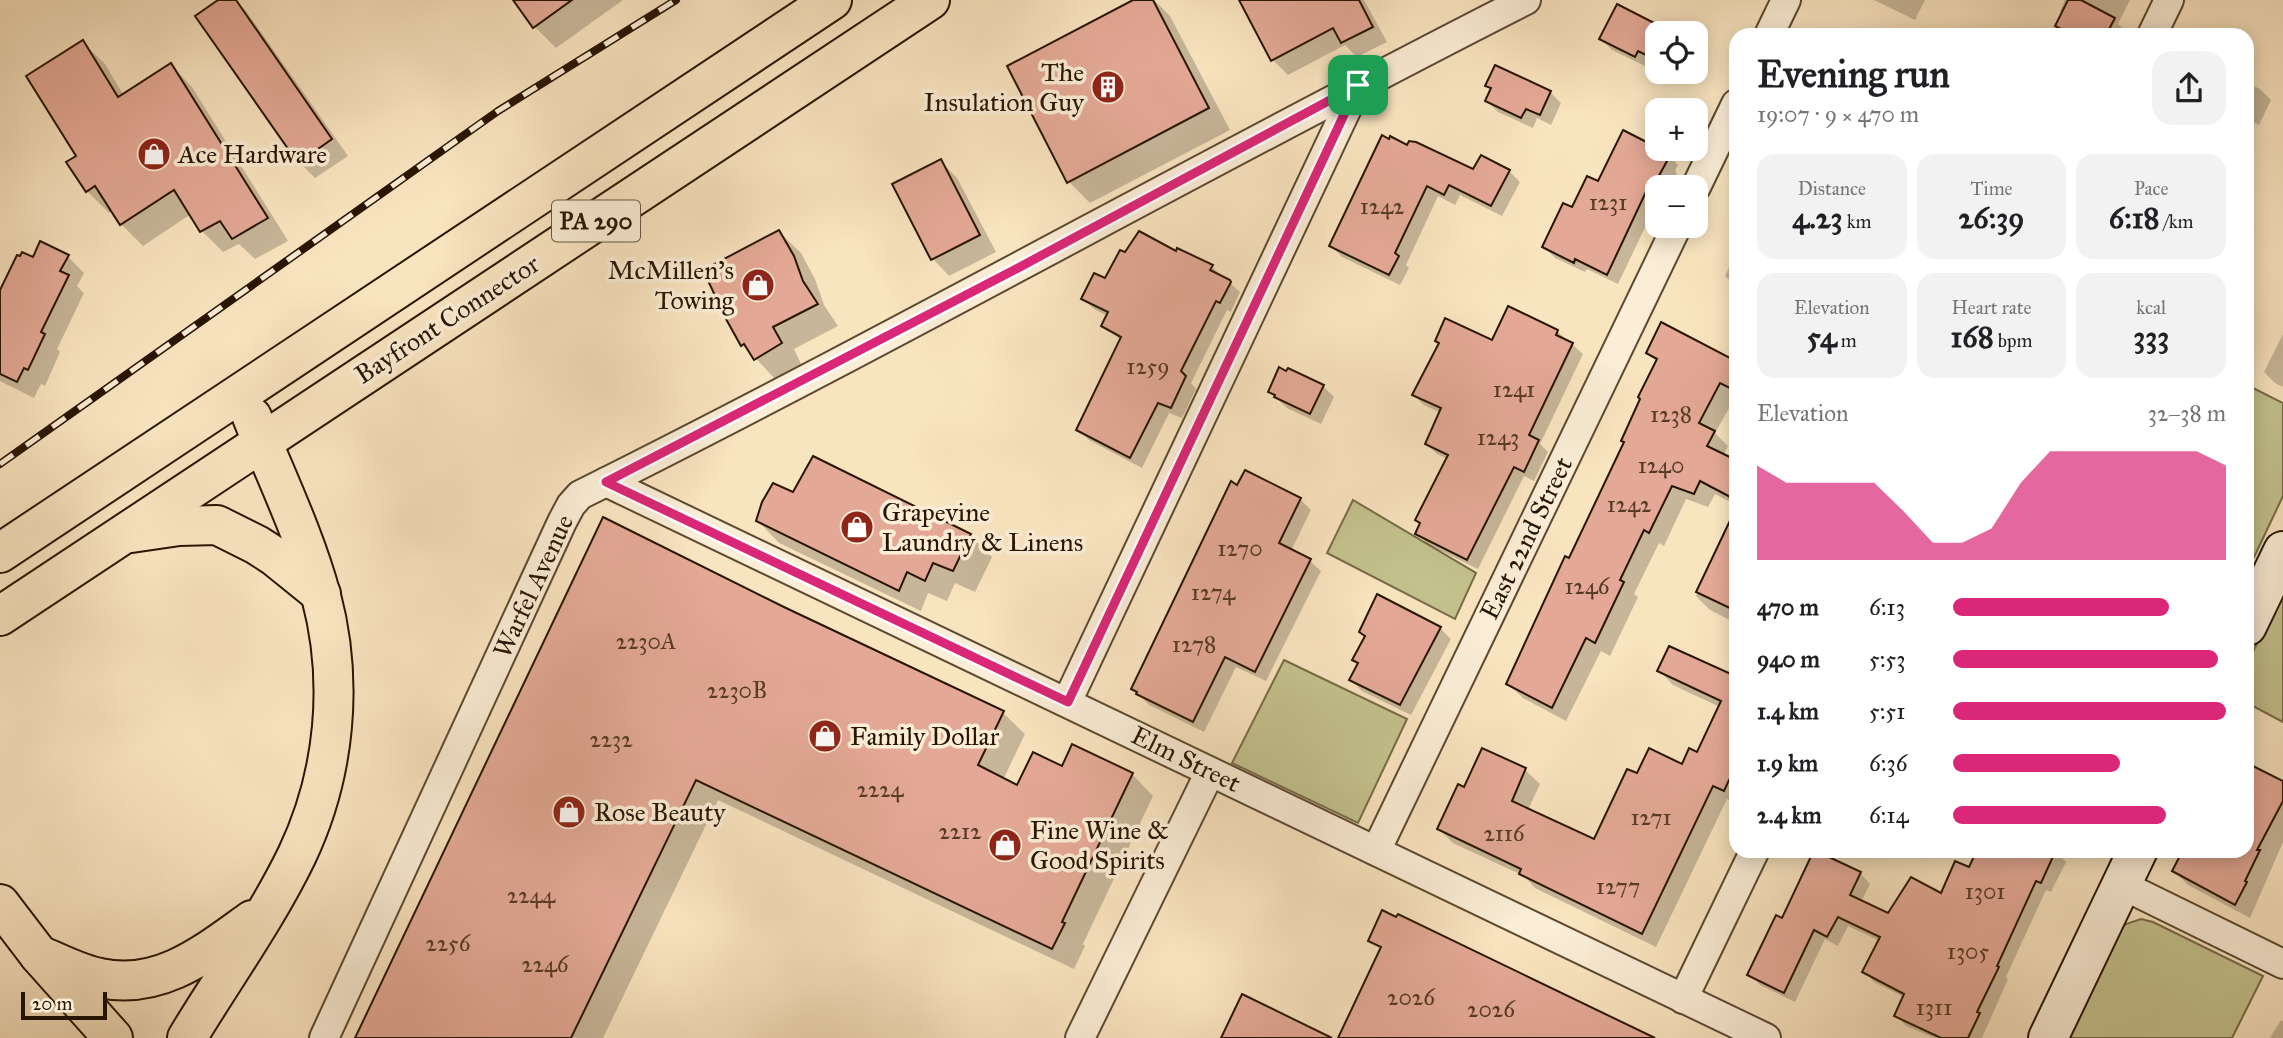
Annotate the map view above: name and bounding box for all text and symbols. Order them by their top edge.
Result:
map controls [1645,21,1708,238]
button: locate [1645,21,1708,84]
text: Evening run [1757,51,1950,97]
button: share [2152,51,2226,125]
pin [1328,55,1388,115]
place label: The Insulation Guy [923,56,1085,118]
icon: arrive [1339,66,1377,104]
building icon: The Insulation Guy [1089,68,1127,106]
button: + [1645,98,1708,161]
text: 19:07 · 9 × 470 m [1757,100,1919,128]
shop icon: Ace Hardware [135,135,173,173]
place label: Ace Hardware [177,138,327,170]
button: − [1645,175,1708,238]
text: Distance [1798,177,1866,200]
text: Time [1970,177,2013,200]
text: Pace [2134,177,2168,200]
house number: 1231 [1589,188,1627,216]
house number: 1242 [1360,192,1405,220]
text: 4.23 [1792,200,1843,236]
text: 26:39 [1959,200,2024,236]
text: 6:18 [2109,200,2160,236]
road number: PA 290 [552,201,640,242]
text: km [1843,210,1871,233]
text: /km [2160,210,2194,233]
street label: Bayfront Connector [349,247,545,391]
place label: McMillen's Towing [608,254,735,316]
shop icon: McMillen's Towing [739,266,777,304]
text: Elevation [1794,296,1870,319]
text: Heart rate [1952,296,2031,319]
text: kcal [2136,296,2166,319]
text: 54 [1807,319,1837,355]
text: 168 [1951,319,1994,355]
text: 333 [2133,319,2169,355]
text: m [1837,329,1857,352]
text: bpm [1994,329,2032,352]
house number: 1259 [1126,352,1170,380]
house number: 1241 [1493,375,1535,403]
text: Elevation [1757,399,1848,427]
text: 32–38 m [2148,399,2226,427]
house number: 1238 [1650,400,1692,428]
house number: 1243 [1477,423,1519,451]
house number: 1240 [1638,451,1684,479]
street label: East 22nd Street [1473,452,1579,624]
house number: 1242 [1607,490,1652,518]
place label: Grapevine Laundry & Linens [882,496,1083,558]
shop icon: Grapevine Laundry & Linens [838,508,876,546]
street label: Warfel Avenue [486,509,580,663]
house number: 1270 [1217,534,1263,562]
house number: 1246 [1564,572,1611,600]
house number: 1274 [1191,578,1236,606]
text: 470 m [1757,593,1819,621]
text: 6:13 [1869,593,1905,621]
house number: 2230A [616,627,677,655]
house number: 1278 [1172,630,1216,658]
text: 940 m [1757,645,1820,673]
text: 5:53 [1869,645,1905,673]
house number: 2230B [707,676,767,704]
text: 1.4 km [1757,697,1819,725]
text: 5:51 [1869,697,1905,725]
shop icon: Family Dollar [806,717,844,755]
street label: Elm Street [1126,719,1246,799]
place label: Family Dollar [850,720,1000,752]
house number: 2232 [589,725,633,753]
text: 1.9 km [1757,749,1818,777]
text: 6:36 [1869,749,1908,777]
house number: 2224 [857,775,905,803]
shop icon: Rose Beauty [550,793,588,831]
place label: Rose Beauty [594,796,726,828]
text: 2.4 km [1757,801,1822,829]
text: 6:14 [1869,801,1909,829]
house number: 1271 [1630,803,1672,831]
place label: Fine Wine & Good Spirits [1030,814,1169,876]
house number: 2212 [938,817,982,845]
house number: 2116 [1483,819,1526,847]
shop icon: Fine Wine & Good Spirits [986,826,1024,864]
house number: 1277 [1596,872,1640,900]
house number: 1301 [1965,877,2005,905]
house number: 2244 [507,881,556,909]
house number: 2256 [426,929,472,957]
house number: 1305 [1947,937,1989,965]
house number: 2246 [521,950,570,978]
house number: 2026 [1387,983,1436,1011]
scale bar [21,989,107,1021]
text: 20 m [32,992,73,1015]
house number: 1311 [1916,993,1952,1021]
house number: 2026 [1467,995,1516,1023]

